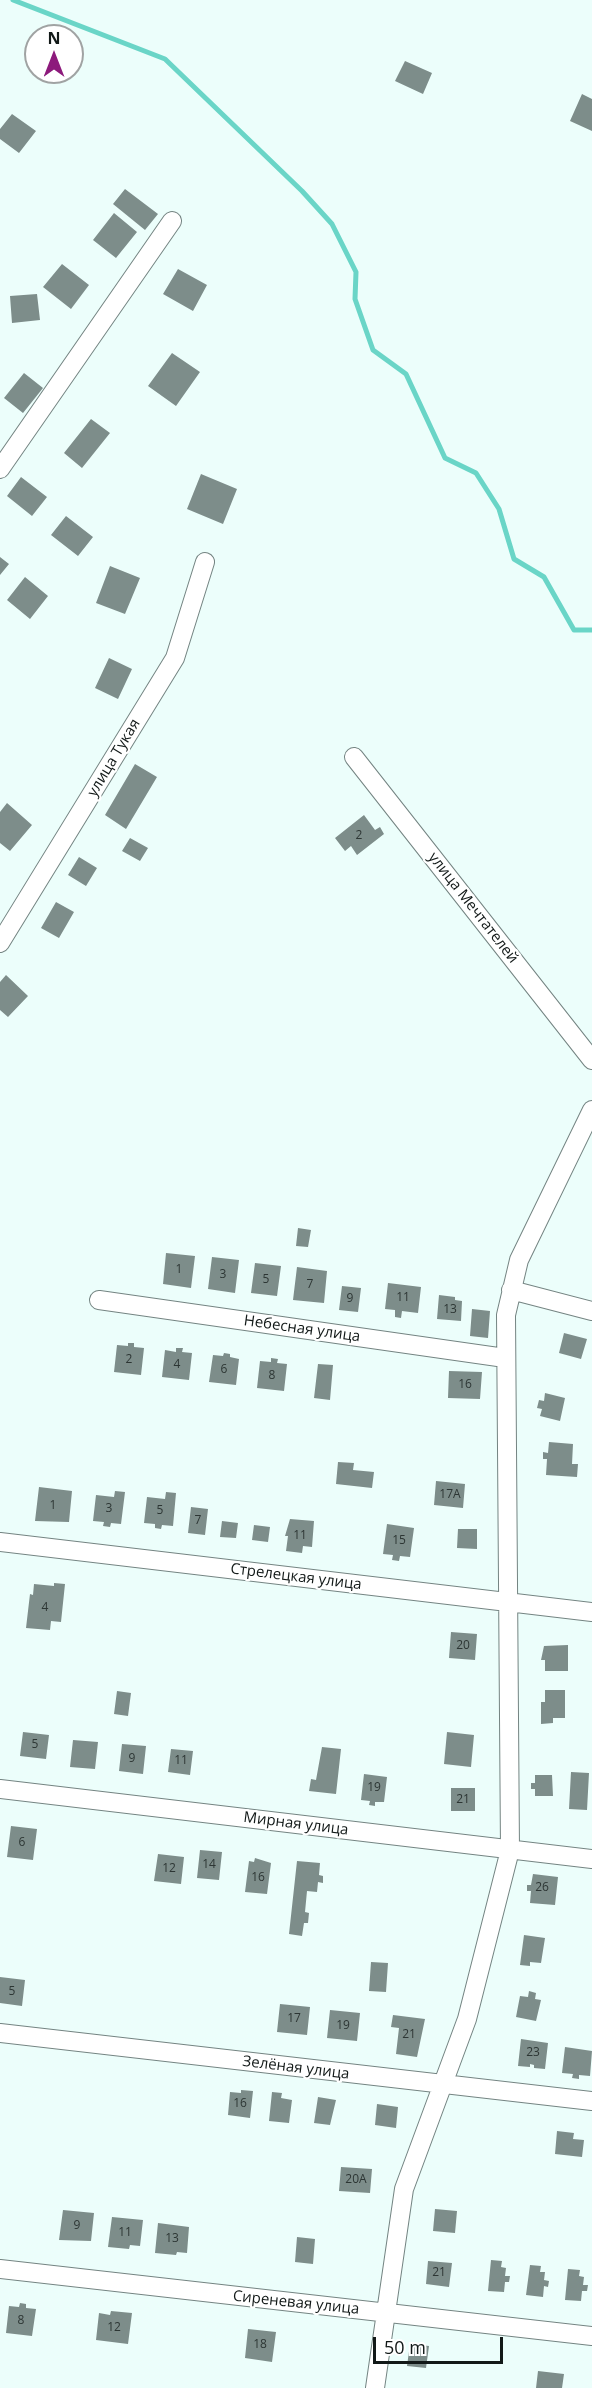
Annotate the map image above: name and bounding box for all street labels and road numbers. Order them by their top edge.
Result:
street label: улица Тукая [84,716,144,800]
street label: улица Мечтателей [424,849,522,967]
street label: Небесная улица [243,1312,361,1346]
street label: Стрелецкая улица [229,1560,363,1594]
street label: Мирная улица [243,1809,349,1839]
street label: Зелёная улица [242,2053,350,2083]
street label: Сиреневая улица [232,2287,360,2319]

